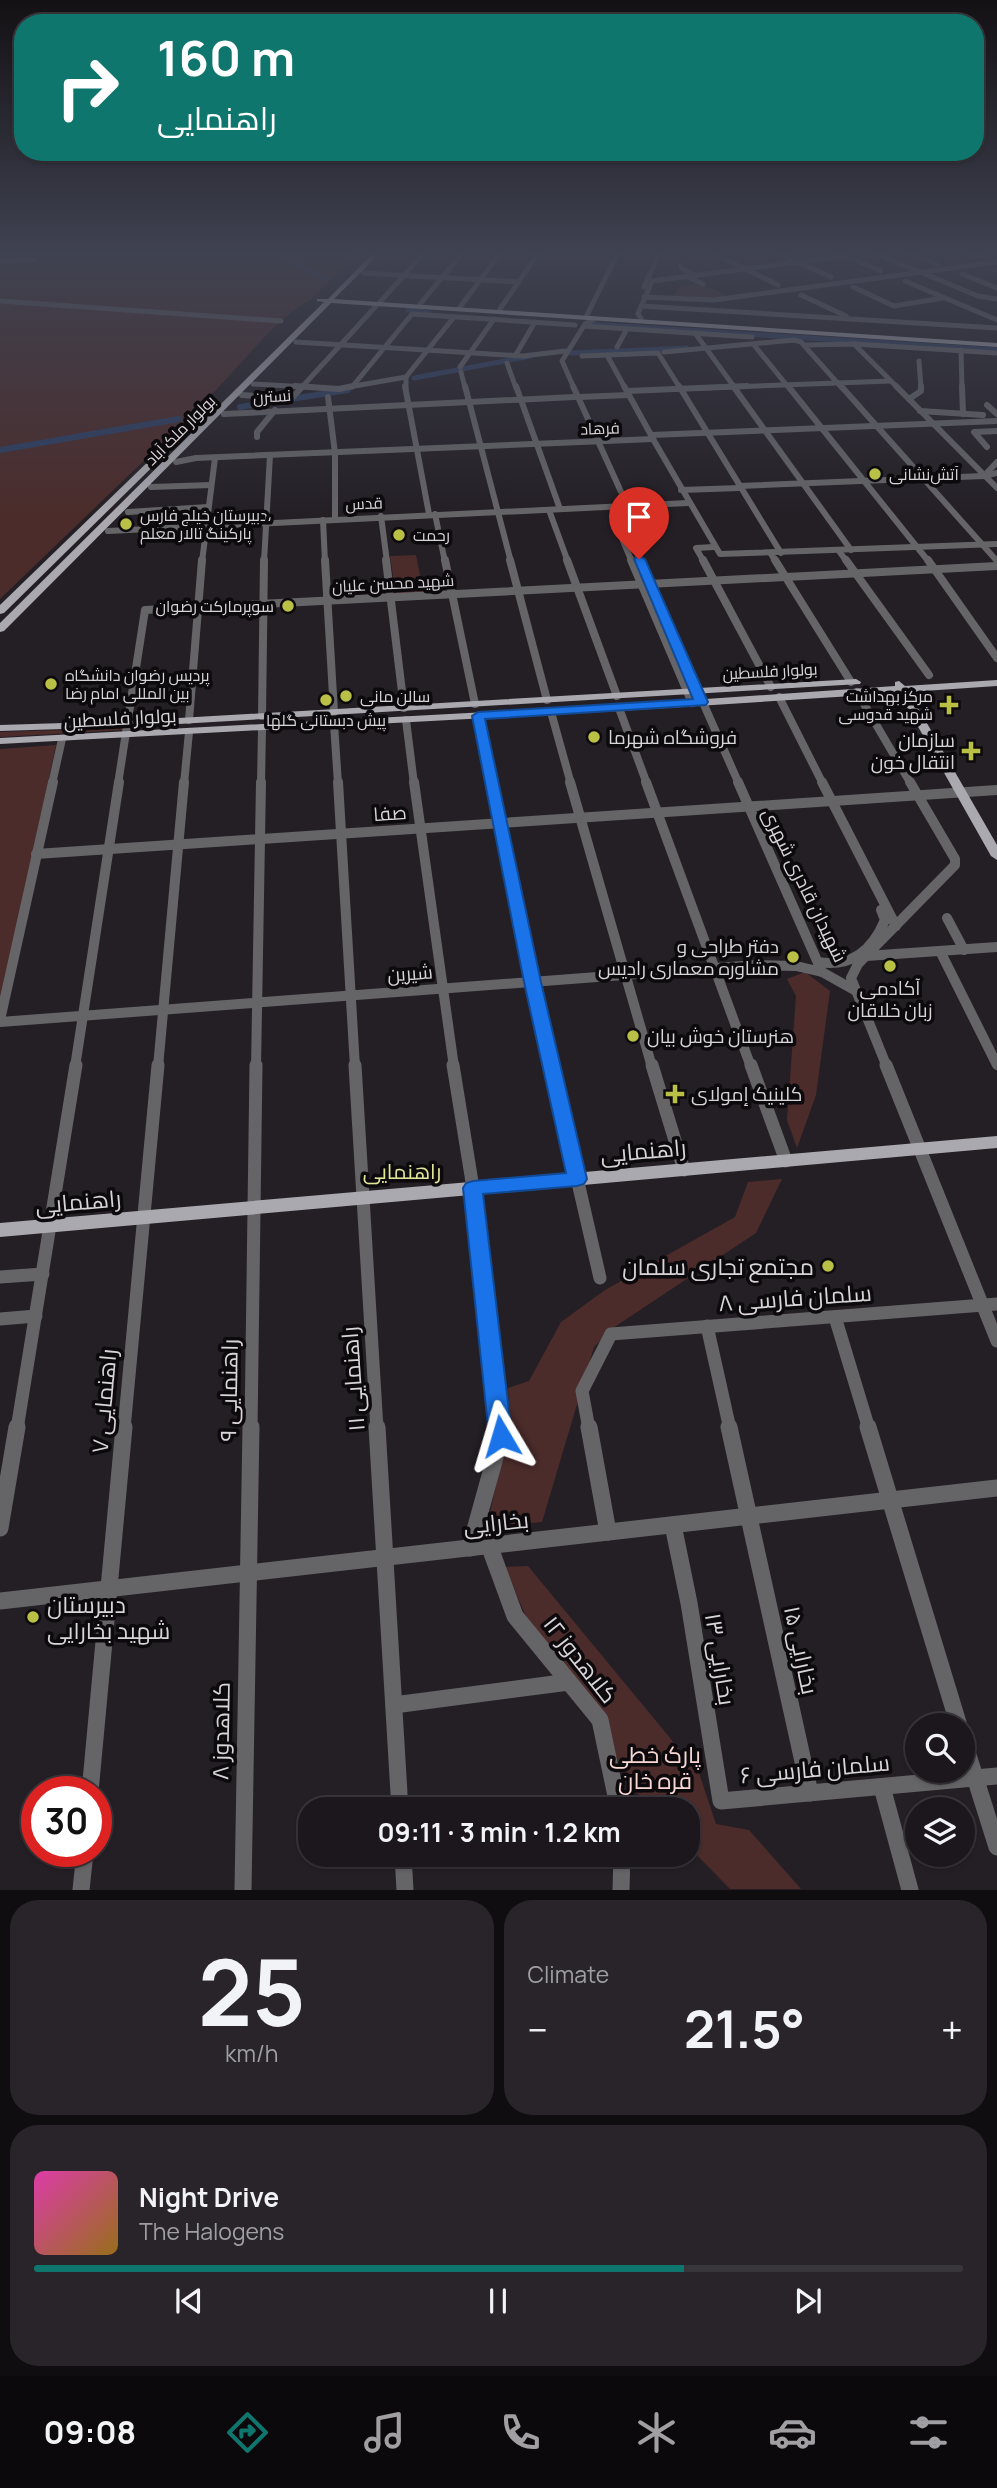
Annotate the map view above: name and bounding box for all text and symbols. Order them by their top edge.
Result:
text: 160 m [157,24,295,91]
icon: right [42,42,133,133]
text: راهنمایی [157,96,277,140]
street label: نسترن [252,384,292,408]
street label: بولوار ملک آباد [140,390,220,470]
street label: فرهاد [580,416,620,440]
place label: آتش‌نشانی [889,463,959,485]
marker: آتش‌نشانی [867,466,883,482]
pin [609,487,669,559]
street label: قدس [345,491,383,515]
icon: arrive [620,498,658,536]
place label: دبیرستان خیلج فارس، پارکینگ تالار معلم [140,504,271,545]
marker: دبیرستان خیلج فارس، پارکینگ تالار معلم [118,516,134,532]
place label: رحمت [413,524,450,546]
marker: رحمت [391,527,407,543]
street label: شهید محسن علیان [331,569,455,597]
place label: سوپرمارکت رضوان [155,595,274,618]
marker: سوپرمارکت رضوان [280,598,296,614]
street label: بولوار فلسطین [722,658,818,684]
place label: پردیس رضوان دانشگاه بین المللی امام رضا [65,664,210,705]
marker: پردیس رضوان دانشگاه بین المللی امام رضا [43,676,59,692]
place label: سالن مانی [360,685,430,707]
place label: مرکز بهداشت شهید قدوسی [838,685,933,725]
marker: سالن مانی [338,688,354,704]
marker: پیش دبستانی گلها [318,692,334,708]
marker: مرکز بهداشت شهید قدوسی [939,695,959,715]
street label: بولوار فلسطین [63,702,177,734]
place label: پیش دبستانی گلها [266,709,387,732]
place label: فروشگاه شهرما [608,724,737,750]
place label: سازمان انتقال خون [871,727,955,775]
marker: فروشگاه شهرما [586,729,602,745]
marker: سازمان انتقال خون [961,741,981,761]
street label: صفا [372,799,408,827]
street label: شهیدان قادری شهری [756,803,854,967]
place label: دفتر طراحی و مشاوره معماری رادیس [598,933,779,981]
marker: دفتر طراحی و مشاوره معماری رادیس [785,949,801,965]
street label: شیرین [386,958,434,988]
marker: آکادمی زبان خلاقان [882,958,898,974]
place label: آکادمی زبان خلاقان [847,975,933,1023]
place label: هنرستان خوش بیان [647,1023,794,1049]
marker: هنرستان خوش بیان [625,1028,641,1044]
place label: کلینیک إمولای [691,1081,802,1107]
marker: کلینیک إمولای [665,1084,685,1104]
street label: راهنمایی [599,1130,687,1170]
district label: راهنمایی [363,1157,441,1185]
street label: راهنمایی [34,1181,122,1221]
place label: مجتمع تجاری سلمان [622,1250,814,1283]
marker: مجتمع تجاری سلمان [820,1258,836,1274]
street label: سلمان فارسی ۸ [717,1276,873,1318]
street label: راهنمایی ۱۱ [332,1326,372,1432]
street label: راهنمایی ۹ [211,1338,245,1442]
street label: راهنمایی ۷ [82,1347,124,1455]
position arrow [464,1399,538,1473]
street label: بخارایی [462,1503,530,1541]
place label: دبیرستان شهید بخارایی [47,1588,170,1646]
street label: بخارایی ۱۵ [777,1603,827,1697]
marker: دبیرستان شهید بخارایی [25,1609,41,1625]
street label: کلاهدوز ۱۲ [537,1609,625,1709]
street label: بخارایی ۱۳ [698,1611,744,1707]
street label: کلاهدوز ۸ [203,1682,237,1780]
map controls [905,1713,975,1867]
button: search [905,1713,975,1783]
park label: پارک خطی قره خان [609,1738,701,1796]
street label: سلمان فارسی ۶ [739,1746,891,1790]
speed limit sign: 30 [21,1776,112,1867]
button: layers [905,1797,975,1867]
text: 09:11 · 3 min · 1.2 km [377,1814,621,1850]
text: 25 [198,1929,306,2053]
text: Climate [528,1958,609,1990]
text: 21.5° [684,1993,805,2064]
text: − [528,2003,548,2055]
text: + [941,2003,963,2055]
text: km/h [225,2037,279,2069]
text: Night Drive [139,2179,279,2215]
text: The Halogens [139,2215,284,2247]
icon: previous [170,2282,208,2320]
icon: pause [479,2282,517,2320]
icon: next [789,2282,827,2320]
icon: directions [223,2408,272,2457]
icon: music [360,2408,409,2457]
icon: phone [496,2408,545,2457]
icon: climate [632,2408,681,2457]
icon: car [768,2408,817,2457]
icon: filters [904,2408,953,2457]
text: 09:08 [44,2410,136,2454]

